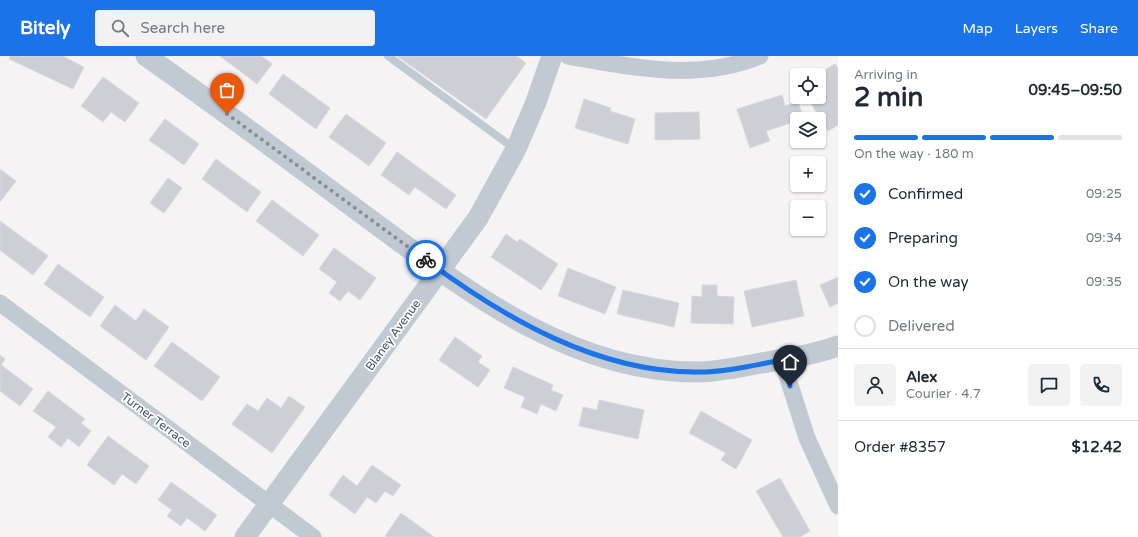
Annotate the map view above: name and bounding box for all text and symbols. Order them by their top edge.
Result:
search box [95,10,375,46]
text: Bitely [20,17,71,39]
icon: search [109,17,131,39]
text: Search here [141,19,225,37]
text: Map [963,20,993,37]
text: Layers [1015,20,1058,37]
text: Share [1080,20,1118,37]
text: Arriving in [854,67,918,83]
map controls [790,68,826,236]
button: locate [790,68,826,104]
pin [210,73,244,114]
icon: bag [216,79,238,101]
text: 09:45–09:50 [1029,81,1122,99]
text: 2 min [854,82,923,113]
button: layers [790,112,826,148]
text: On the way · 180 m [854,146,974,162]
button: + [790,156,826,192]
icon: check [854,183,876,205]
text: Confirmed [888,185,963,203]
text: 09:25 [1086,186,1122,202]
button: − [790,200,826,236]
icon: check [854,227,876,249]
text: Preparing [888,229,958,247]
text: 09:34 [1086,230,1122,246]
courier [406,240,446,280]
icon: bike [415,249,437,271]
icon: check [854,271,876,293]
text: On the way [888,273,968,291]
text: 09:35 [1086,274,1122,290]
street label: Blaney Avenue [362,297,424,373]
text: Delivered [888,317,955,335]
pin [773,345,807,386]
icon: home [779,351,801,373]
button: person [854,364,896,406]
button: chat [1028,364,1070,406]
button: phone [1080,364,1122,406]
text: Alex [906,368,937,386]
text: Courier · 4.7 [906,386,981,402]
street label: Turner Terrace [119,390,193,451]
text: Order #8357 [854,438,946,456]
text: $12.42 [1071,438,1122,456]

